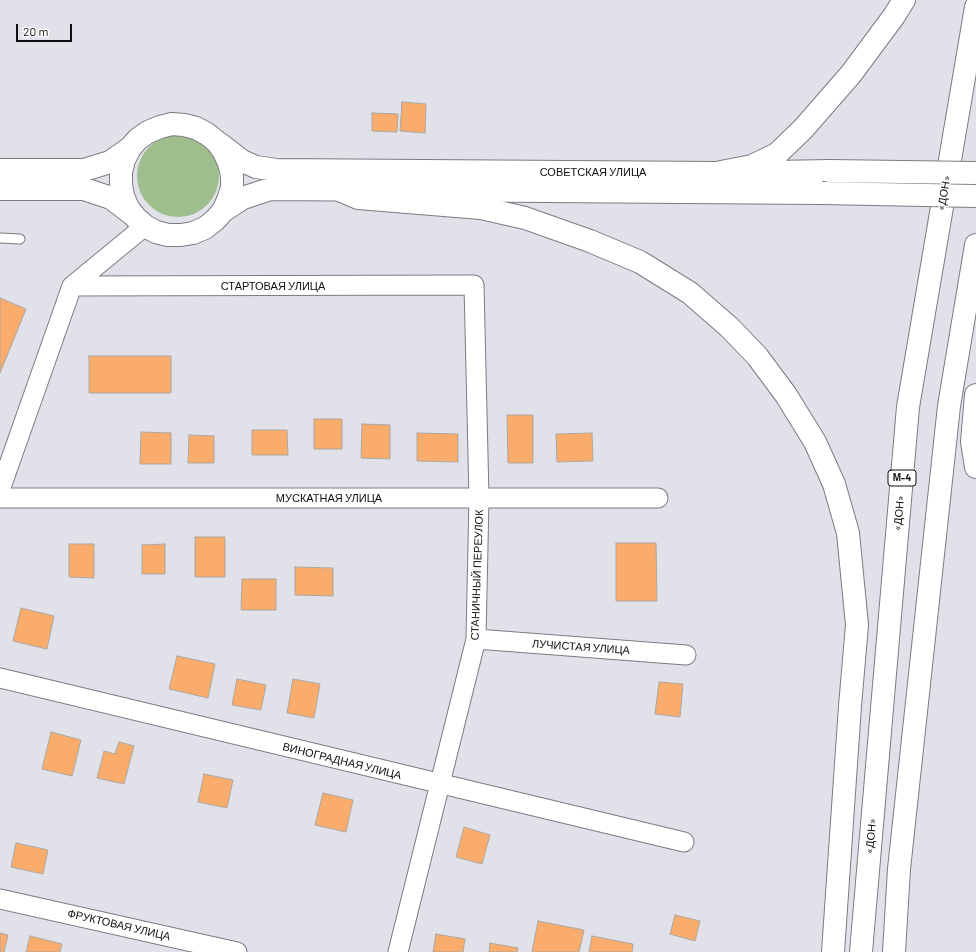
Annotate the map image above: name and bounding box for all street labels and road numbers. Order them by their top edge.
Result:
street label: СОВЕТСКАЯ УЛИЦА [540,165,646,179]
street label: «ДОН» [934,174,954,212]
street label: СТАРТОВАЯ УЛИЦА [221,279,325,293]
road number: М-4 [888,470,916,486]
street label: МУСКАТНАЯ УЛИЦА [276,491,382,505]
street label: «ДОН» [891,495,907,531]
street label: СТАНИЧНЫЙ ПЕРЕУЛОК [468,509,486,641]
street label: ЛУЧИСТАЯ УЛИЦА [532,637,630,657]
street label: ВИНОГРАДНАЯ УЛИЦА [281,740,403,782]
street label: «ДОН» [863,818,879,854]
street label: ФРУКТОВАЯ УЛИЦА [66,907,172,943]

